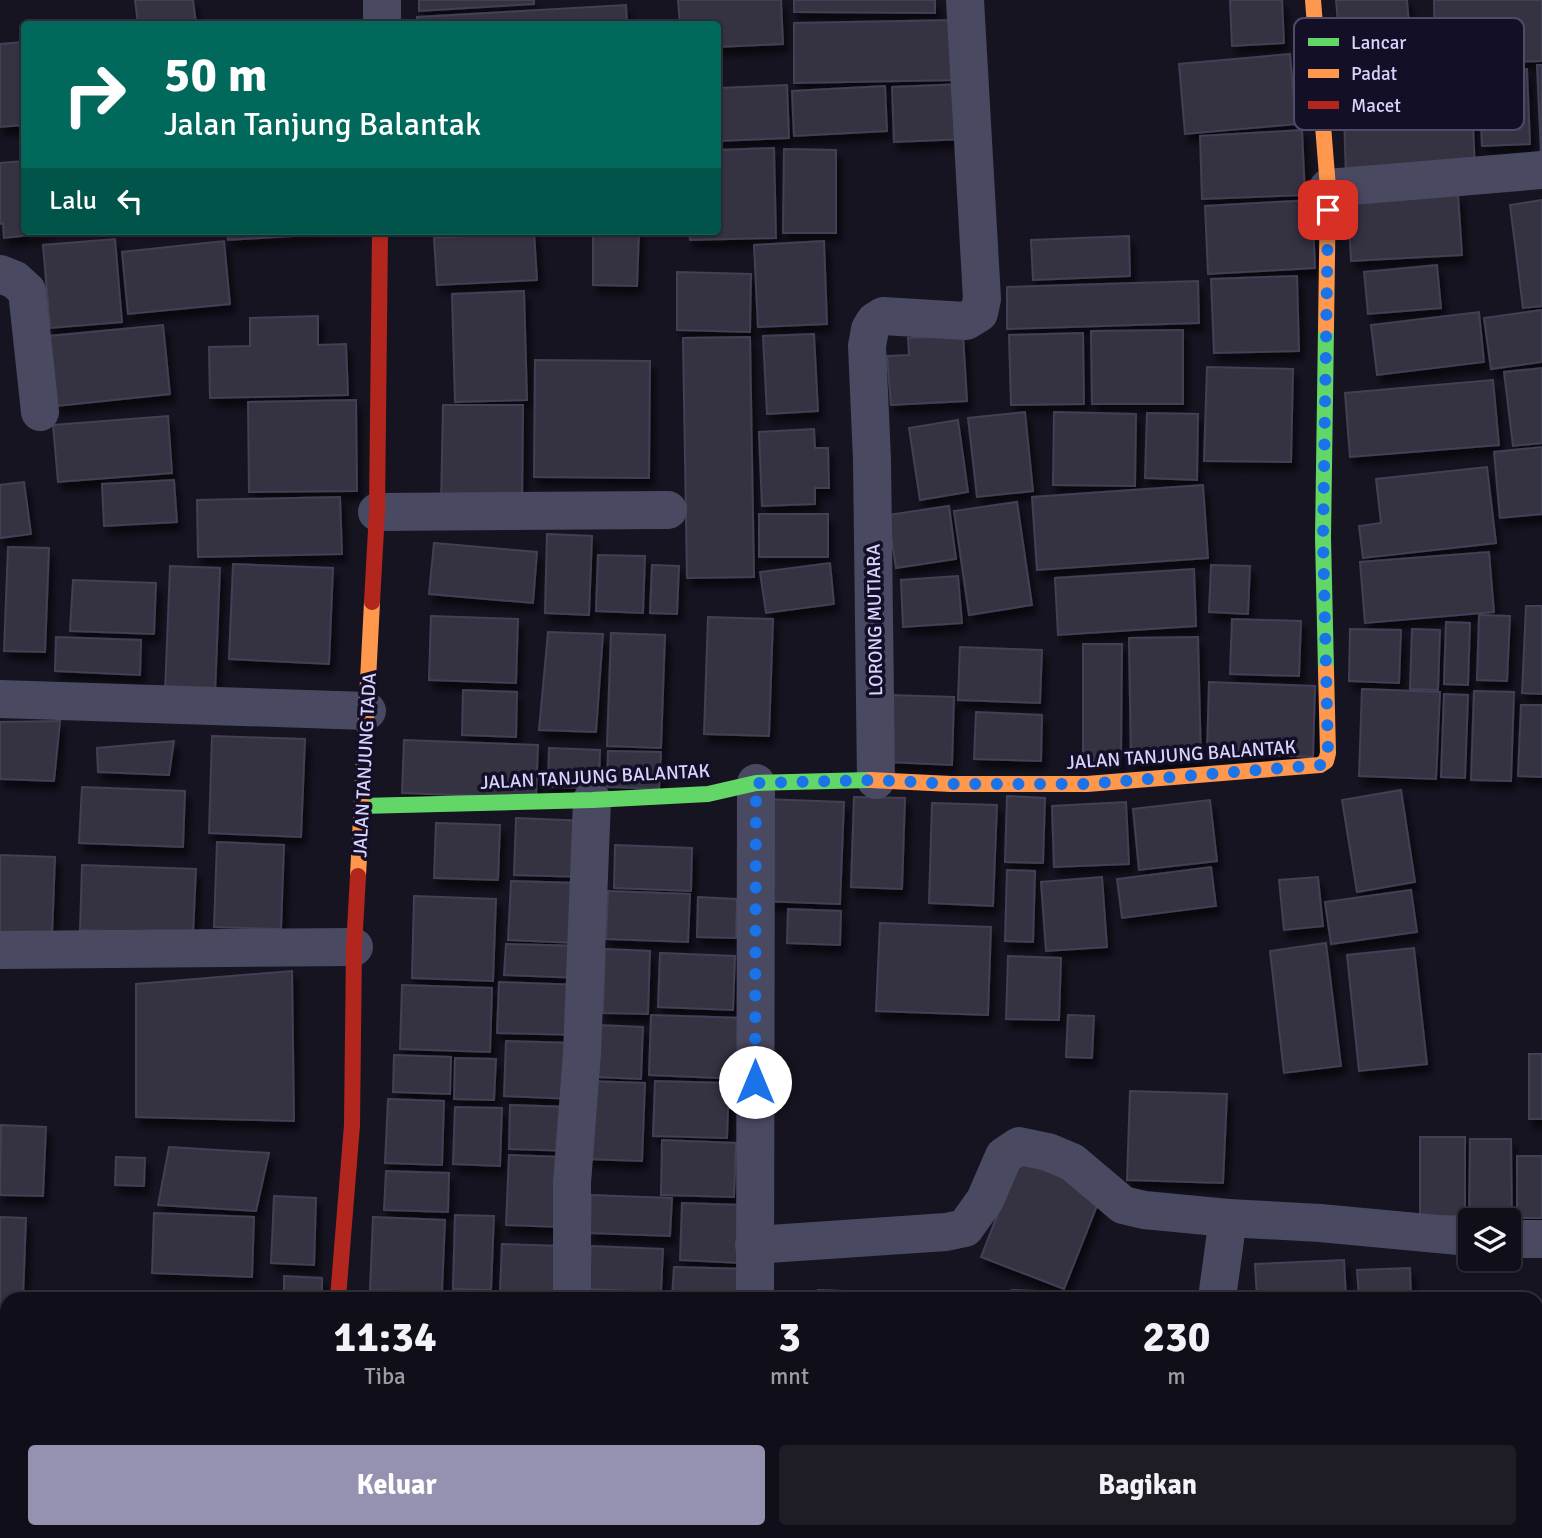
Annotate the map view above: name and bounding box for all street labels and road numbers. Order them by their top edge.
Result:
street label: LORONG MUTIARA [862,543,888,696]
street label: JALAN TANJUNG TADA [348,672,382,858]
street label: JALAN TANJUNG BALANTAK [1066,735,1297,775]
street label: JALAN TANJUNG BALANTAK [480,759,711,795]

